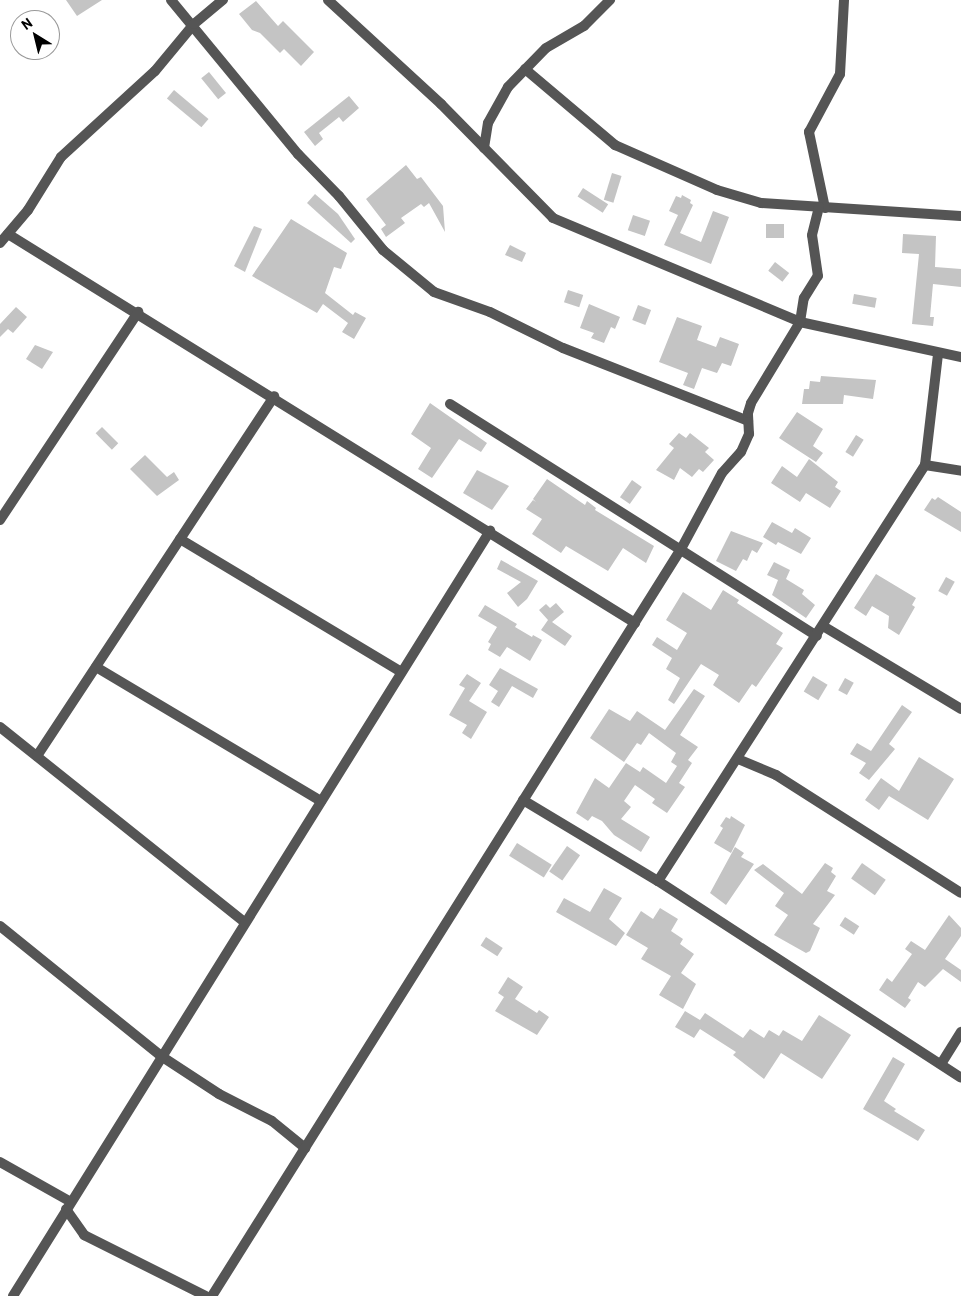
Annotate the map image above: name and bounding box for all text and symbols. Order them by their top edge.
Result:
north arrow [10,10,60,60]
text: N [18,14,35,33]

